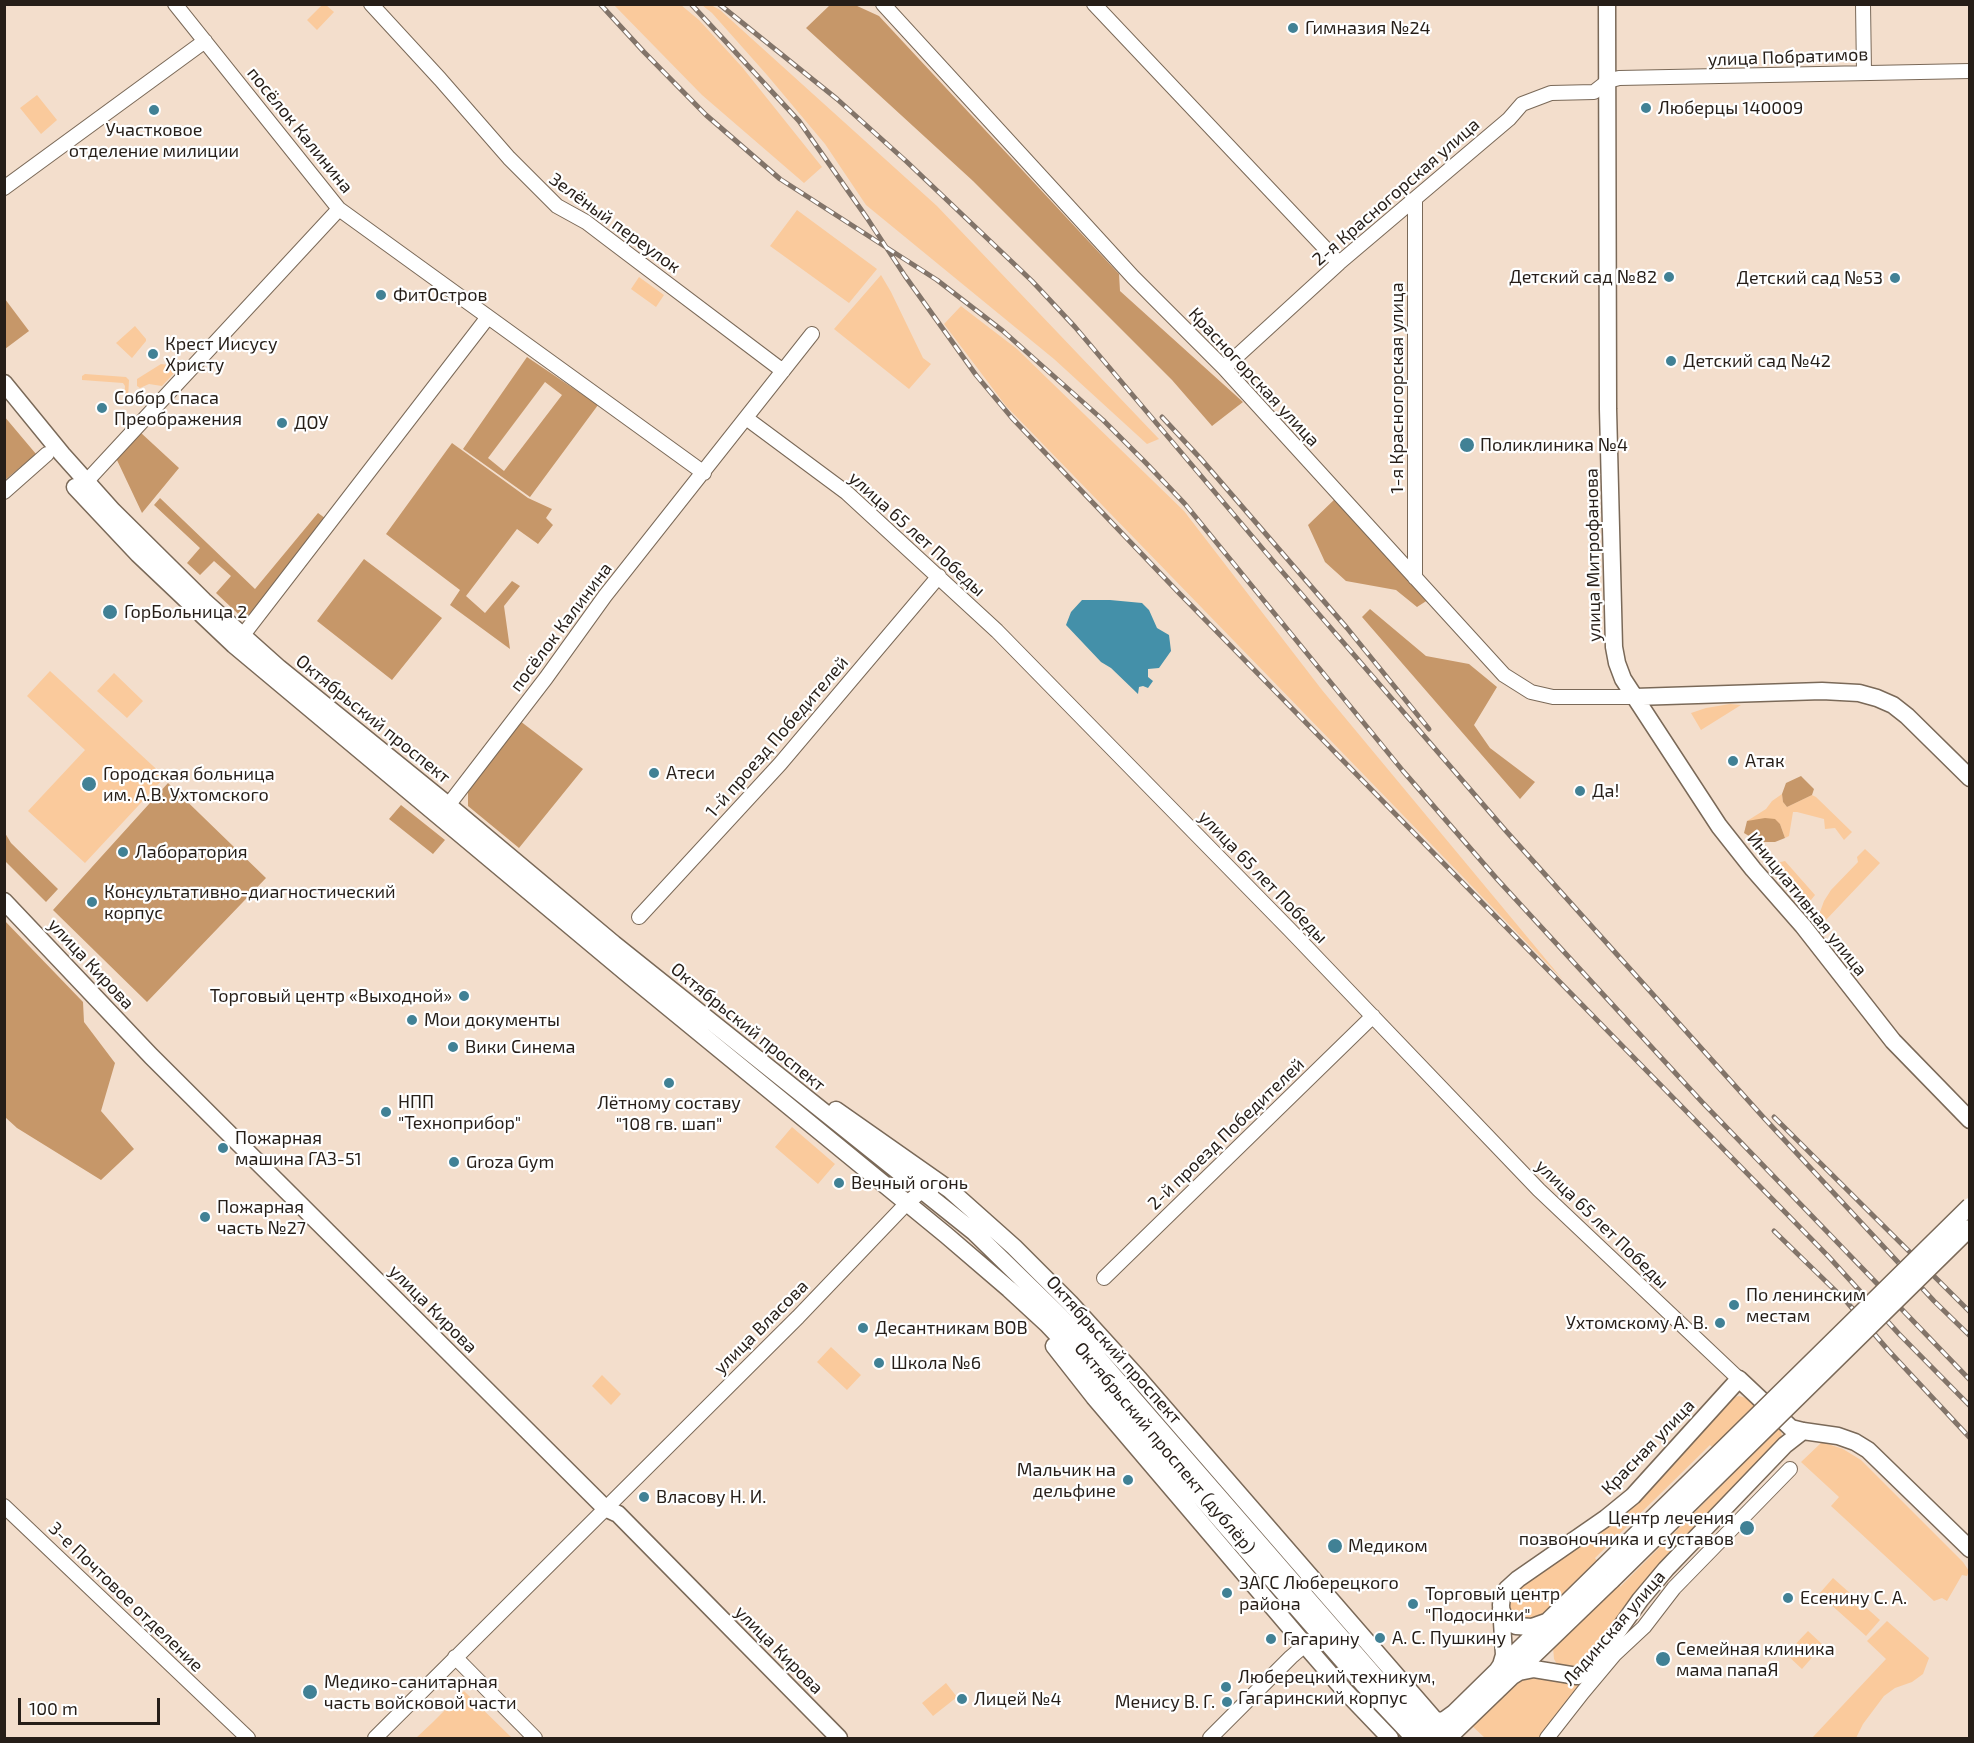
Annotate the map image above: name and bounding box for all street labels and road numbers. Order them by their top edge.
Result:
street label: улица Побратимов [1707,43,1869,71]
street label: посёлок Калинина [243,63,357,197]
street label: 2-я Красногорская улица [1308,114,1484,270]
street label: Зелёный переулок [545,168,685,278]
street label: 1-я Красногорская улица [1386,282,1408,494]
street label: Красногорская улица [1184,303,1324,451]
street label: улица 65 лет Победы [844,467,990,601]
street label: улица Митрофанова [1581,468,1605,642]
street label: посёлок Калинина [505,558,617,696]
street label: Октябрьский проспект [291,650,455,788]
street label: 1-й проезд Победителей [701,652,853,822]
street label: улица 65 лет Победы [1194,806,1332,948]
street label: Инициативная улица [1742,828,1872,980]
street label: улица Кирова [43,914,139,1014]
street label: Октябрьский проспект [666,958,830,1096]
street label: 2-й проезд Победителей [1143,1054,1309,1214]
street label: улица 65 лет Победы [1531,1155,1673,1293]
street label: улица Кирова [384,1260,482,1358]
street label: Октябрьский проспект [1042,1271,1186,1429]
street label: улица Власова [709,1275,813,1379]
street label: Октябрьский проспект (дублёр) [1070,1338,1260,1558]
street label: Красная улица [1597,1395,1699,1499]
street label: 3-е Почтовое отделение [44,1518,208,1676]
street label: Лядинская улица [1558,1566,1670,1690]
street label: улица Кирова [730,1601,828,1699]

